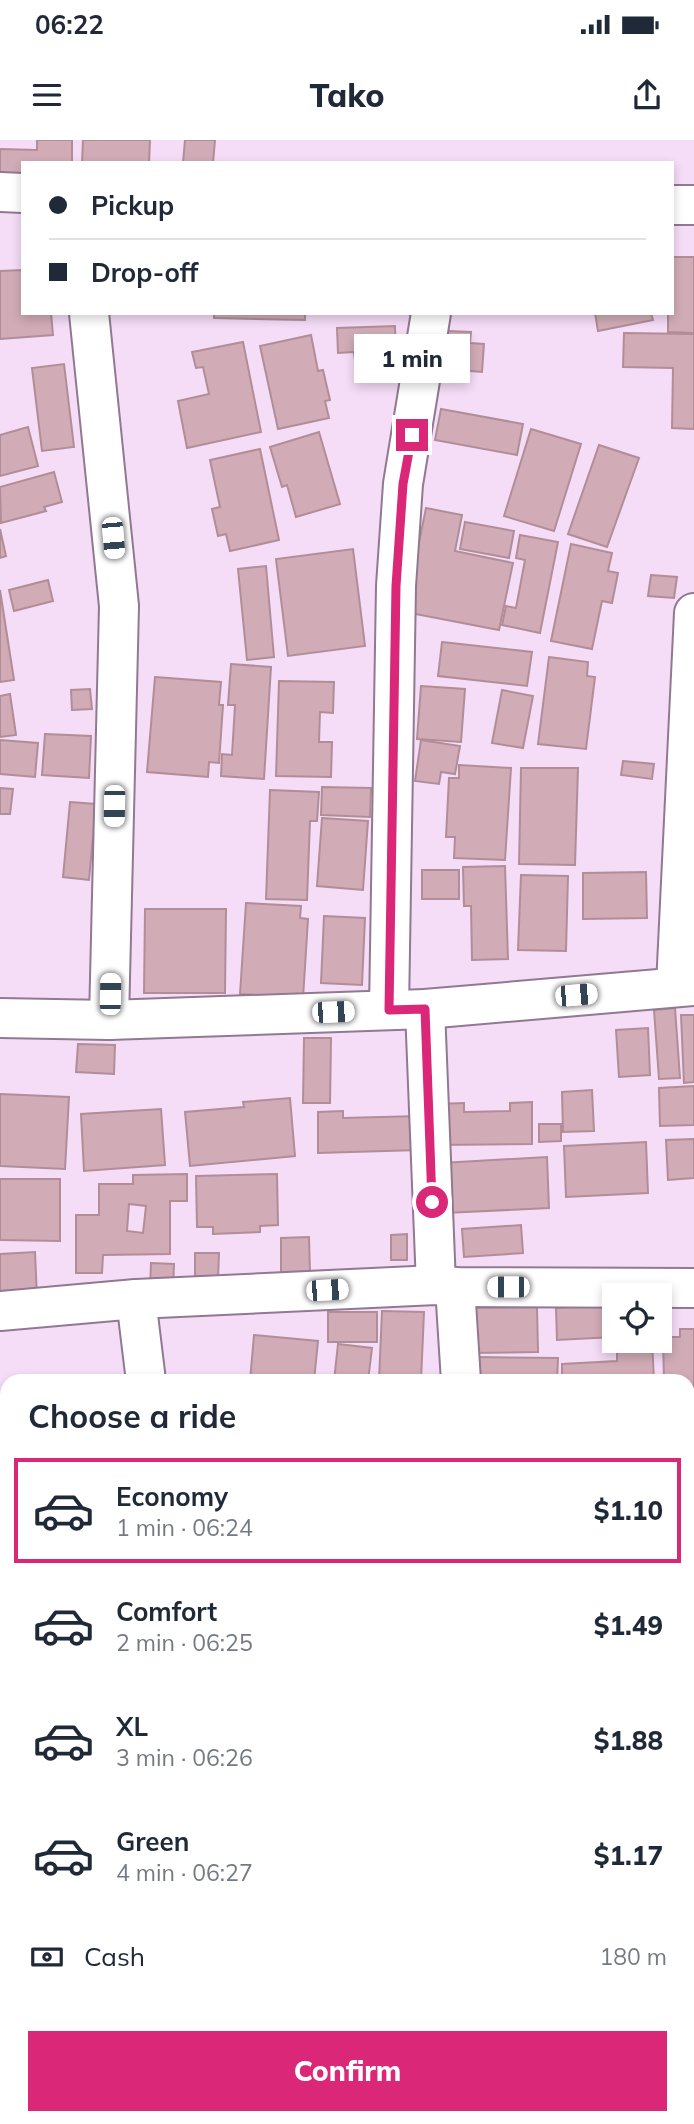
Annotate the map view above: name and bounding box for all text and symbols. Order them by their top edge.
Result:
text: 06:22 [35,8,104,41]
text: Tako [309,75,385,115]
icon: menu [28,76,66,114]
icon: share [628,76,666,114]
text: Pickup [91,189,174,222]
text: Drop-off [91,256,198,289]
callout: 1 min [354,334,470,383]
text: 1 min [381,344,443,373]
route end [396,419,428,451]
car [101,516,126,560]
car [104,785,125,827]
car [100,973,121,1015]
car [555,983,598,1007]
car [312,1001,355,1023]
route start [416,1186,448,1218]
car [488,1277,530,1298]
car [306,1278,349,1302]
map controls [602,1283,672,1353]
button: locate [602,1283,672,1353]
text: Choose a ride [28,1396,236,1436]
icon: car [32,1479,95,1542]
text: Economy [116,1480,228,1513]
text: $1.10 [594,1494,663,1527]
text: 1 min · 06:24 [116,1513,253,1542]
icon: car [32,1594,95,1657]
text: Comfort [116,1595,217,1628]
text: $1.49 [594,1609,663,1642]
text: 2 min · 06:25 [116,1628,253,1657]
icon: car [32,1709,95,1772]
text: XL [116,1710,148,1743]
text: $1.88 [594,1724,663,1757]
text: 3 min · 06:26 [116,1743,253,1772]
icon: car [32,1824,95,1887]
text: Green [116,1825,189,1858]
text: $1.17 [594,1839,663,1872]
text: 4 min · 06:27 [116,1858,253,1887]
icon: cash [28,1938,66,1976]
text: Cash [84,1940,145,1973]
text: 180 m [599,1942,667,1971]
button: Confirm [28,2031,667,2111]

